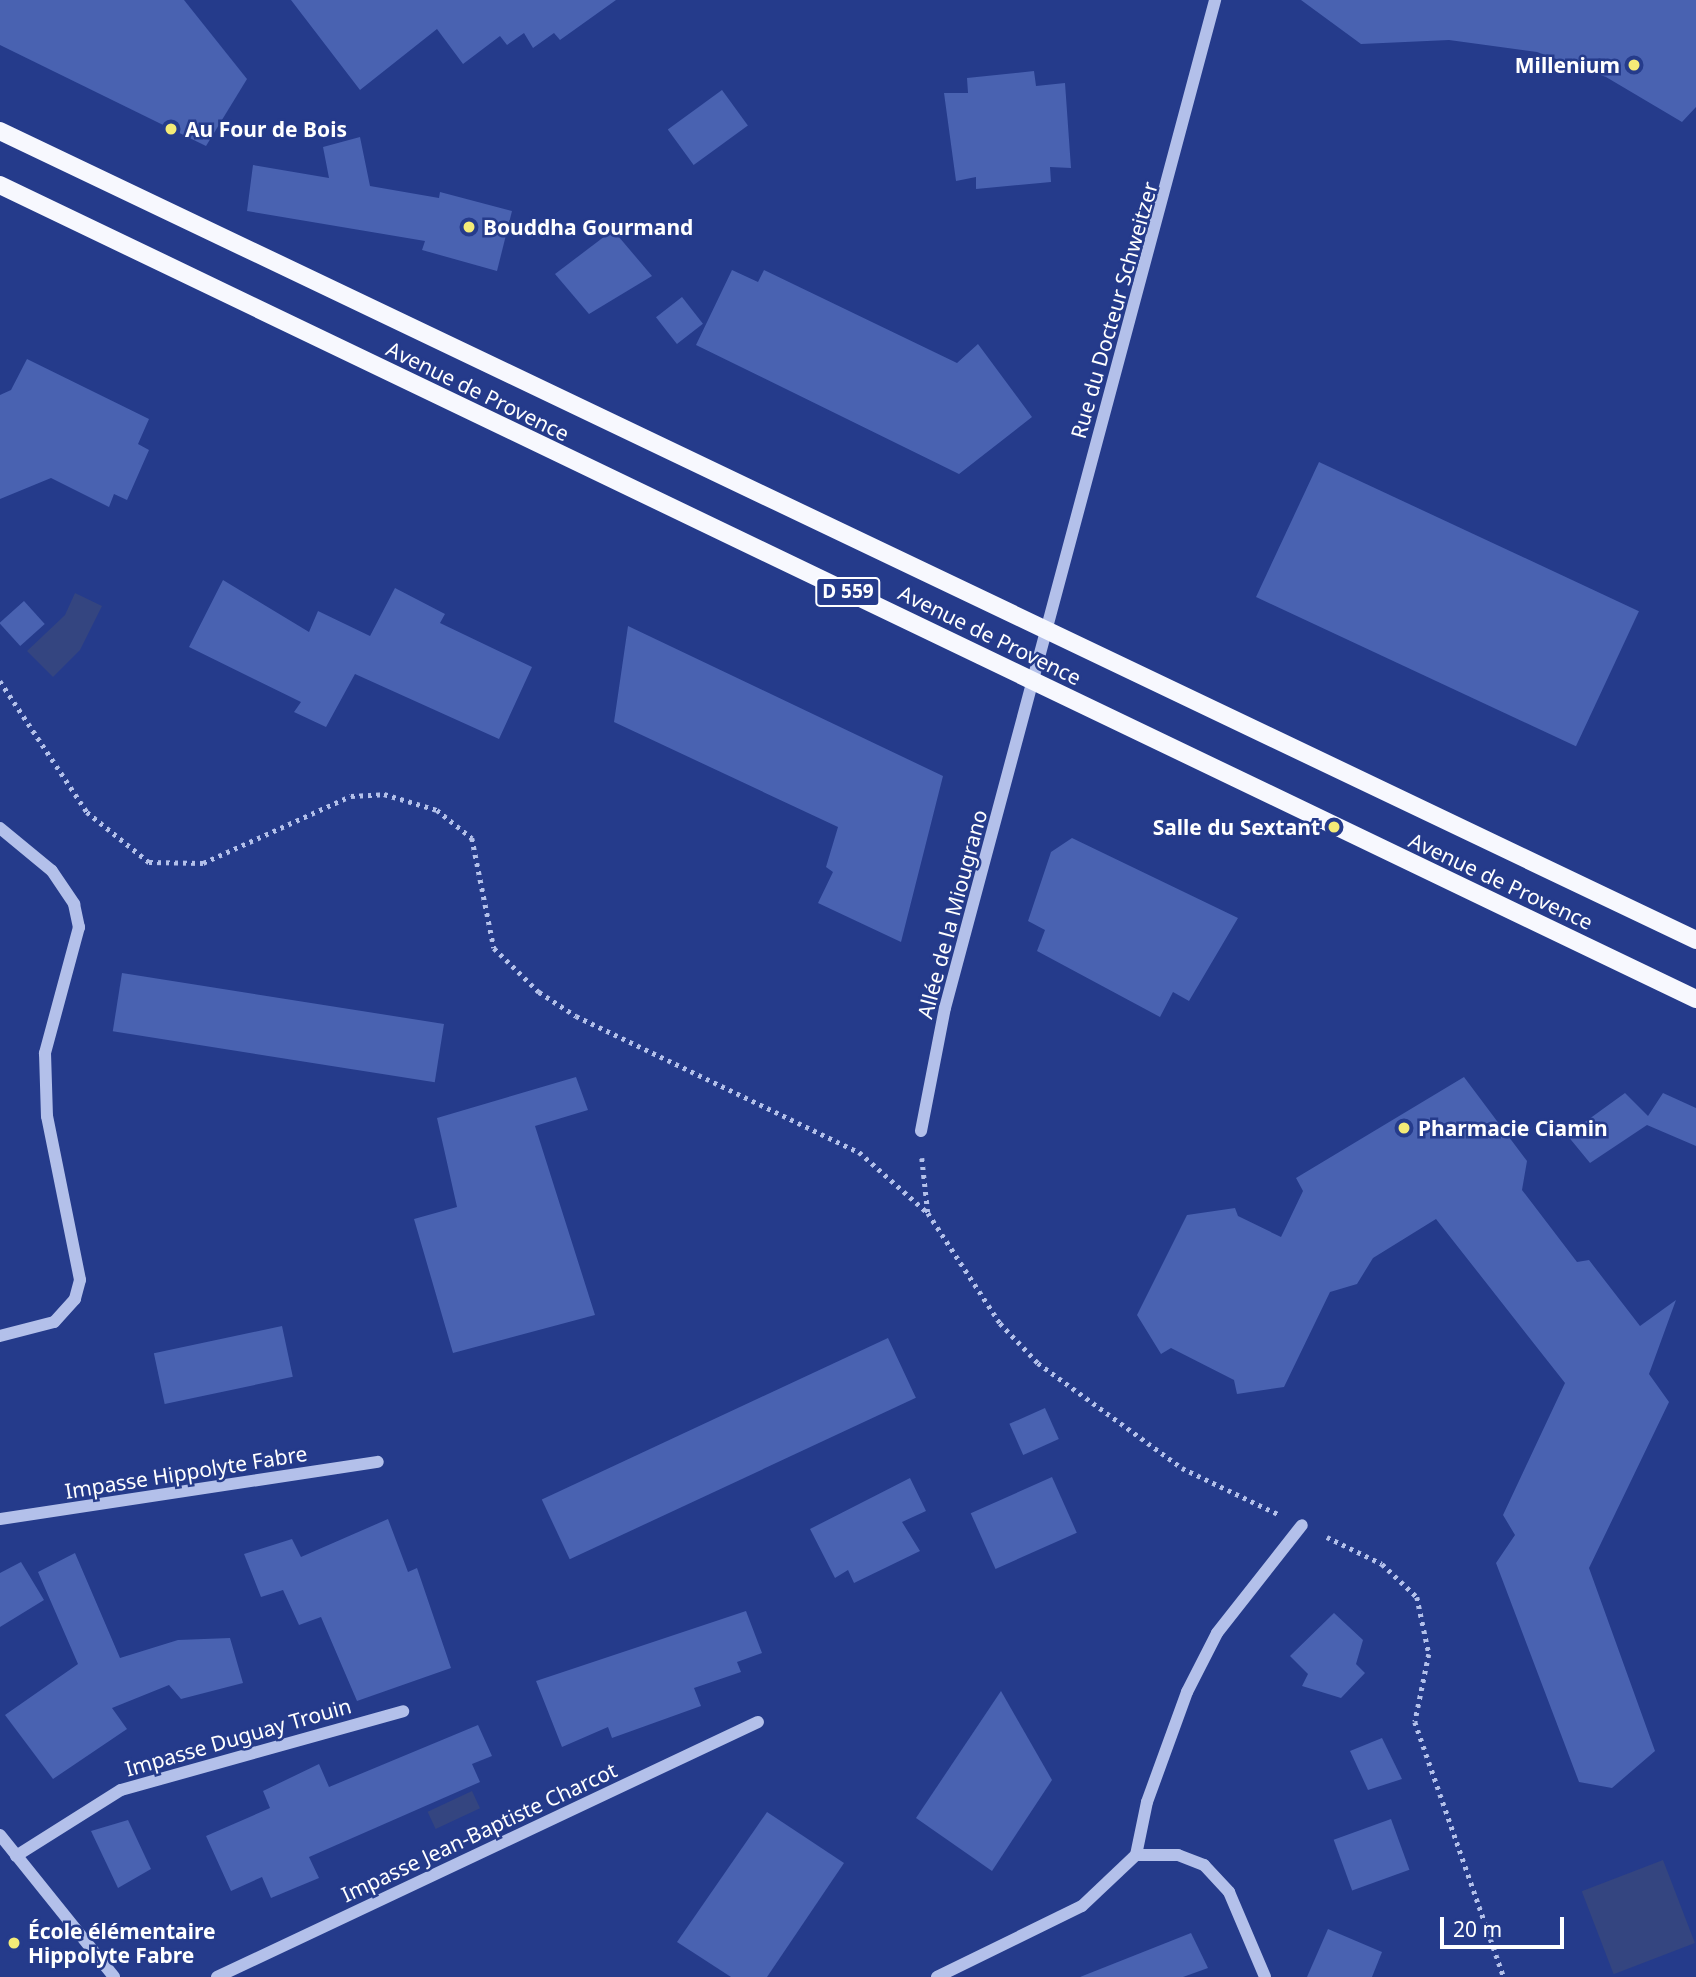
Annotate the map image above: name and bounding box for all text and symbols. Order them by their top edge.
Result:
place label: Millenium [1515,52,1620,78]
marker: Millenium [1626,57,1642,73]
place label: Au Four de Bois [185,116,347,142]
marker: Au Four de Bois [163,121,179,137]
street label: Rue du Docteur Schweitzer [1065,179,1163,441]
place label: Bouddha Gourmand [483,214,693,240]
marker: Bouddha Gourmand [461,219,477,235]
street label: Avenue de Provence [383,336,573,446]
road number: D 559 [815,576,881,608]
street label: Avenue de Provence [895,580,1085,690]
street label: Allée de la Miougrano [912,807,992,1021]
place label: Salle du Sextant [1153,814,1320,840]
marker: Salle du Sextant [1326,819,1342,835]
street label: Avenue de Provence [1405,827,1597,935]
place label: Pharmacie Ciamin [1418,1115,1608,1141]
marker: Pharmacie Ciamin [1396,1120,1412,1136]
street label: Impasse Hippolyte Fabre [63,1440,309,1504]
street label: Impasse Duguay Trouin [122,1693,354,1781]
street label: Impasse Jean-Baptiste Charcot [337,1757,621,1907]
scale bar [1444,1904,1568,1948]
text: 20 m [1453,1915,1502,1943]
place label: École élémentaire Hippolyte Fabre [28,1918,215,1968]
marker: École élémentaire Hippolyte Fabre [6,1935,22,1951]

